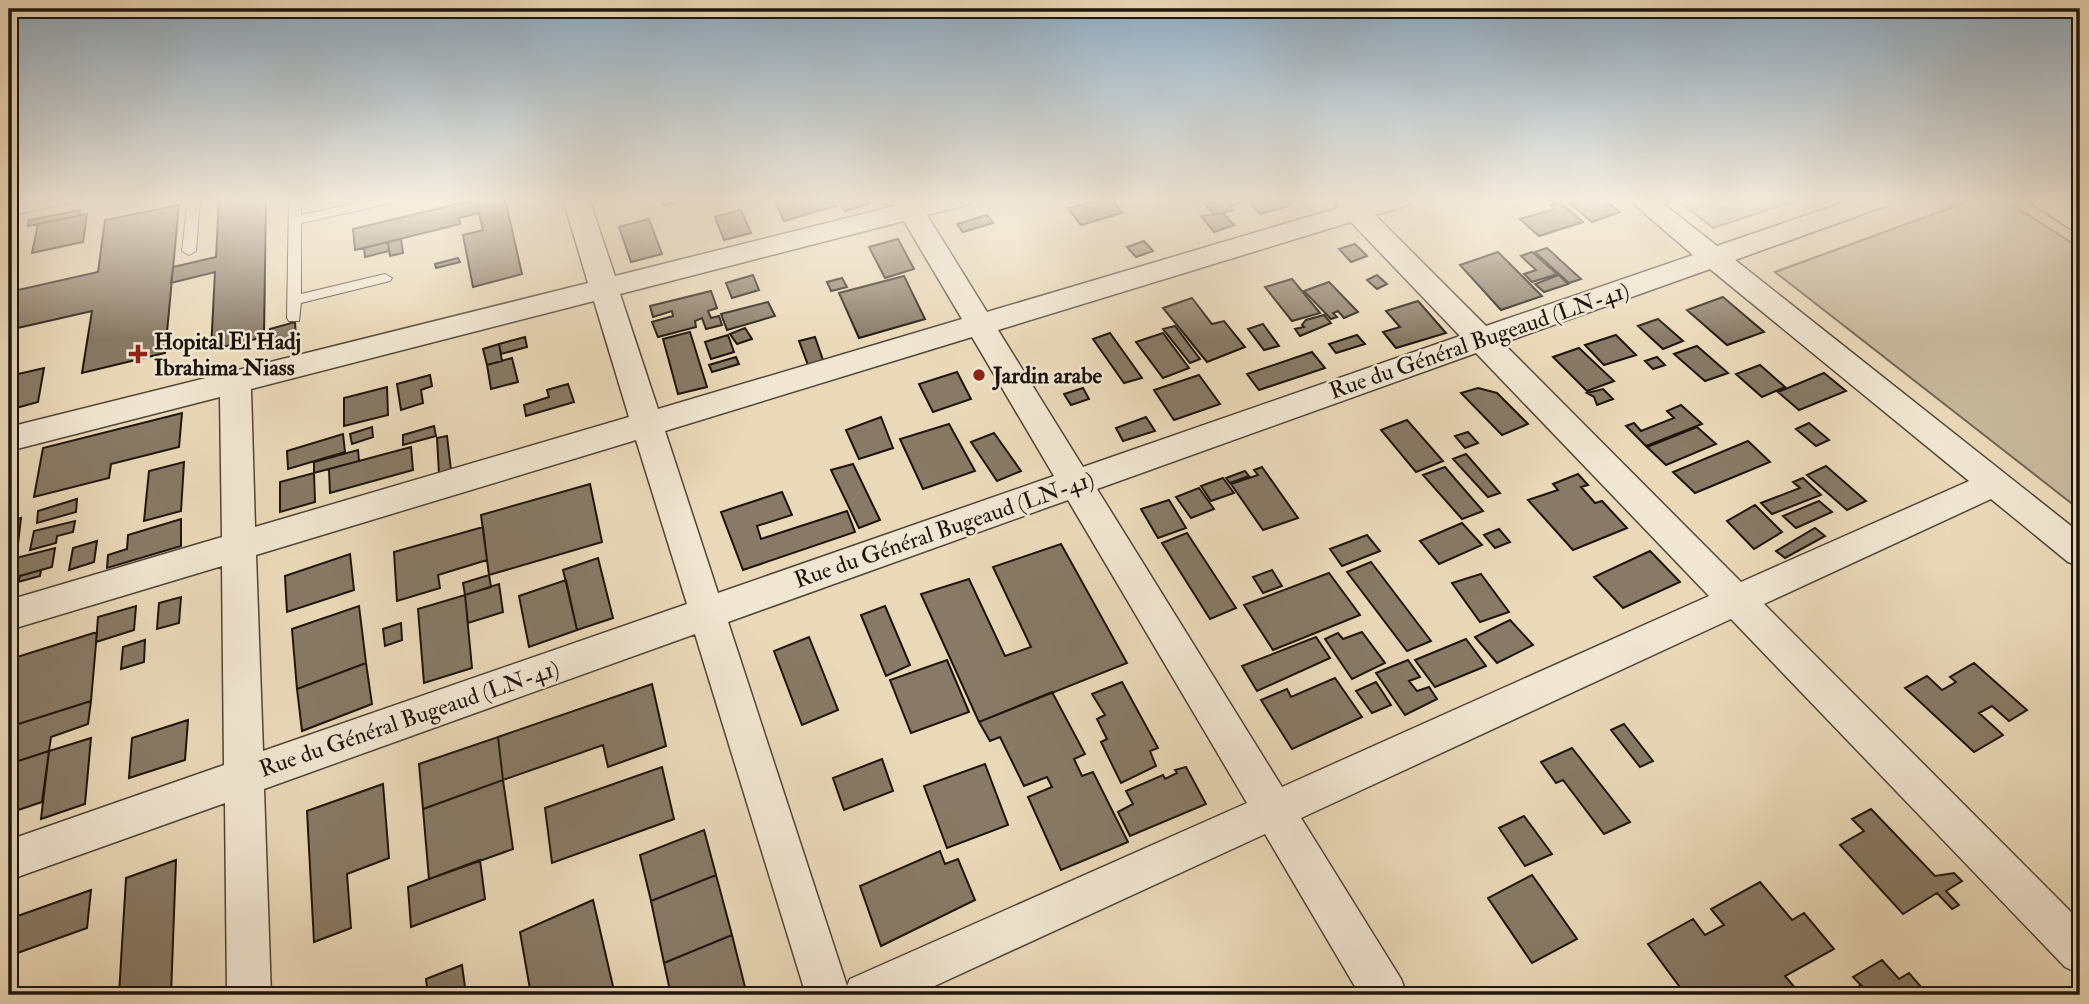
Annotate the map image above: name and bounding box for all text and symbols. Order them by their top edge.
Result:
street label: Rue du Général Bugeaud (LN-41) [1325,275,1633,406]
place label: Hopital El Hadj Ibrahima Niass [154,327,301,382]
marker: Hopital El Hadj Ibrahima Niass [128,344,148,364]
place label: Jardin arabe [992,361,1103,391]
marker: Jardin arabe [971,367,987,383]
street label: Rue du Général Bugeaud (LN-41) [790,464,1098,595]
street label: Rue du Général Bugeaud (LN-41) [255,653,563,784]

